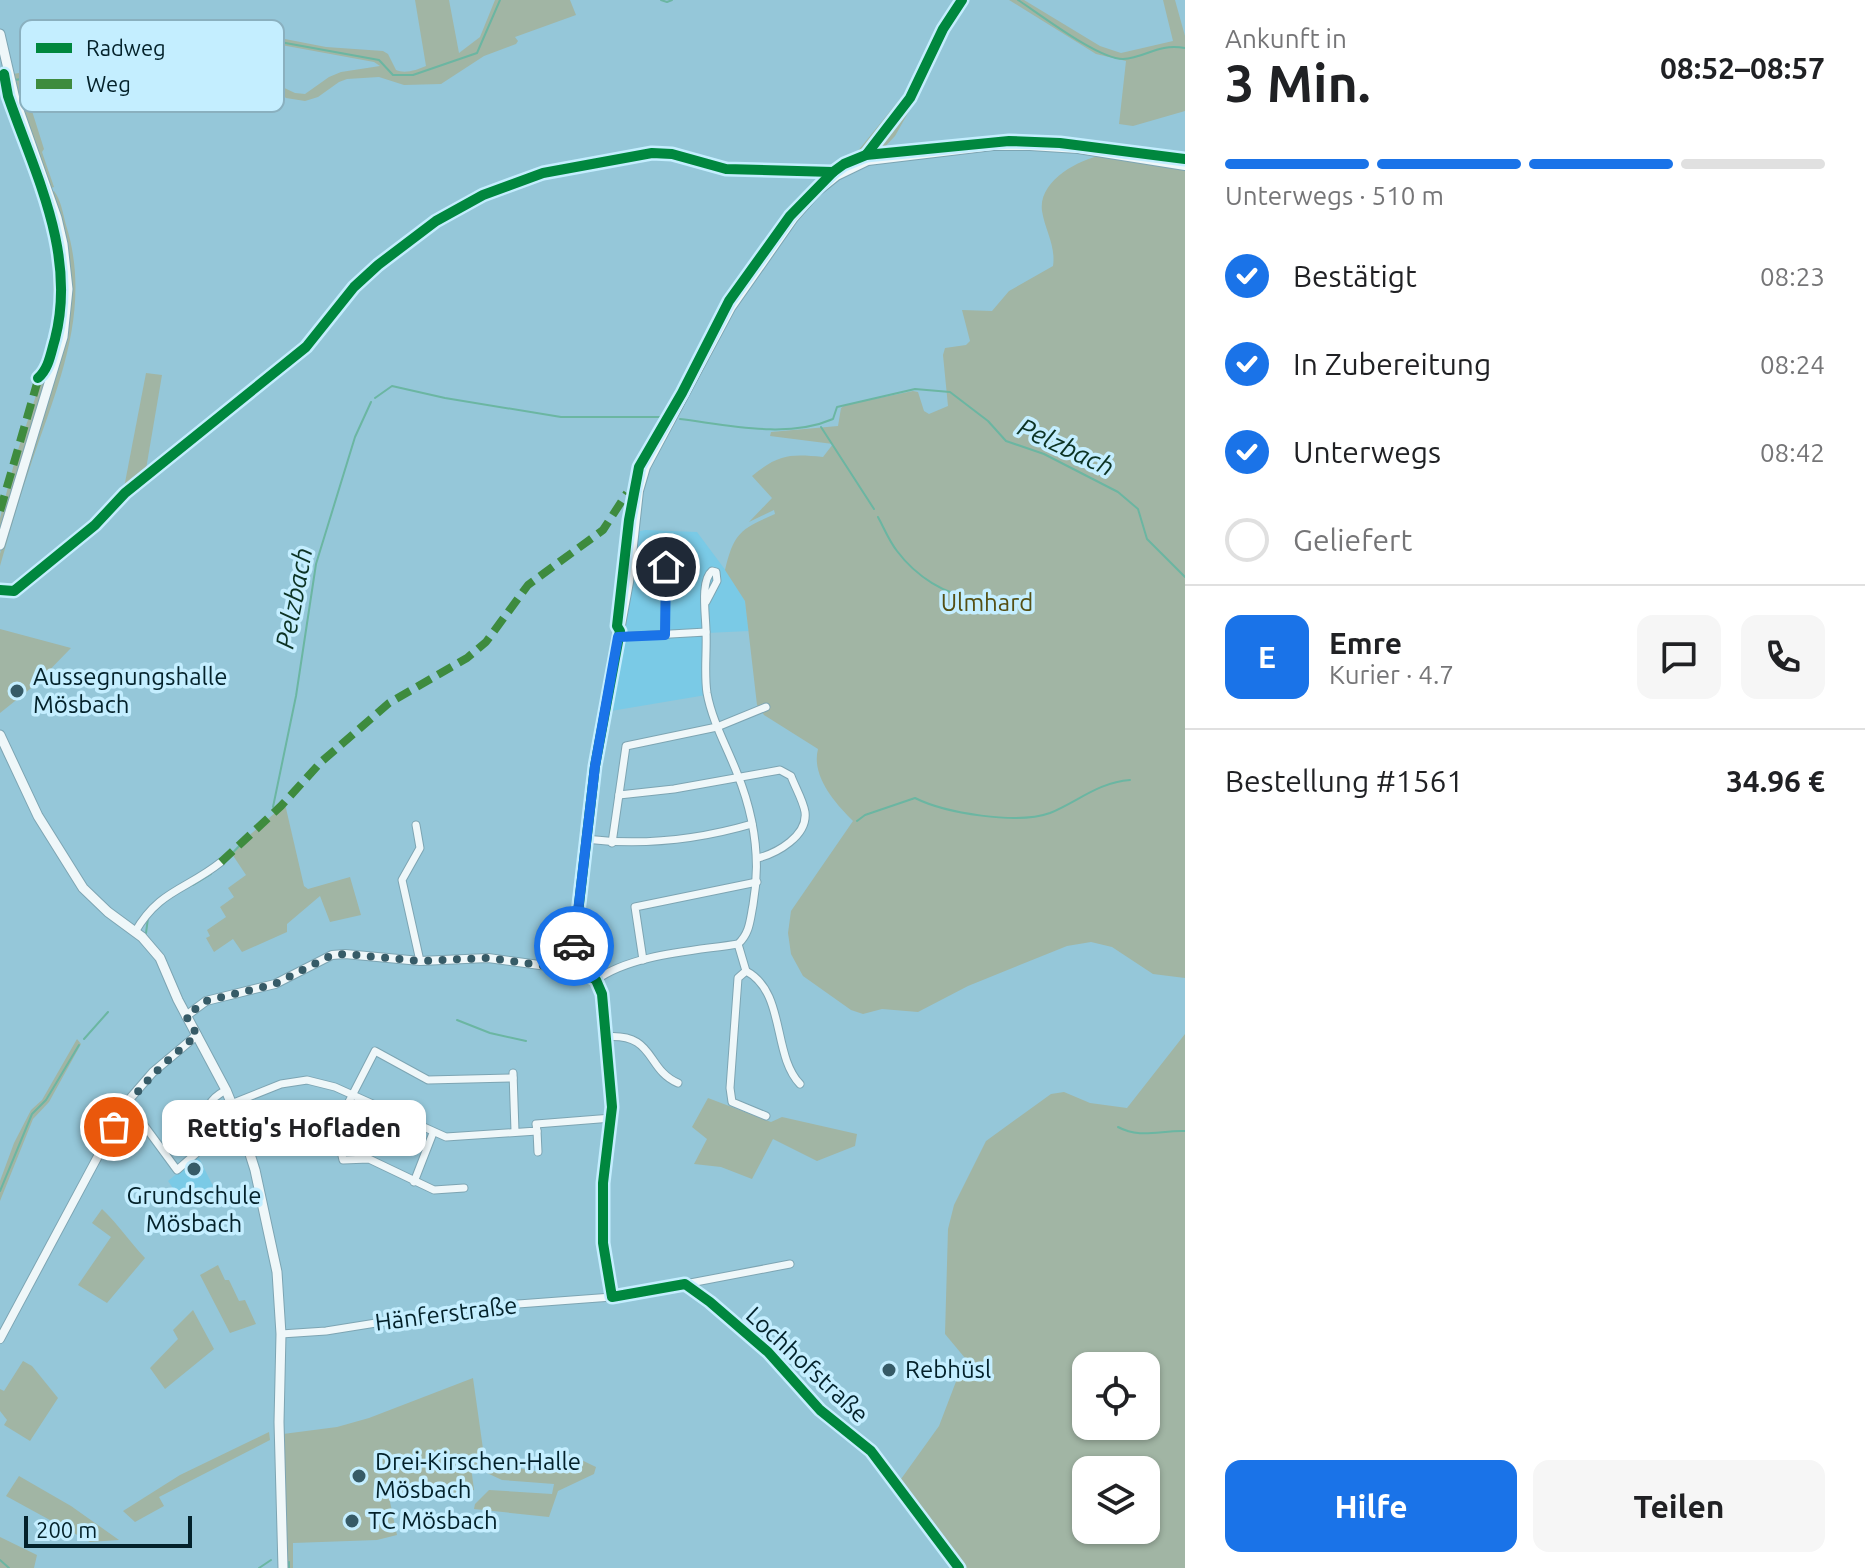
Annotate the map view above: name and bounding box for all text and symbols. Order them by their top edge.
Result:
legend [20,20,284,112]
text: Ankunft in [1225,24,1347,53]
text: Radweg [86,35,166,60]
text: 08:52–08:57 [1660,51,1825,85]
text: 3 Min. [1225,54,1371,112]
text: Weg [86,71,131,96]
text: Unterwegs · 510 m [1225,181,1444,210]
icon: check [1225,254,1269,298]
text: Bestätigt [1293,259,1417,293]
text: 08:23 [1760,262,1825,291]
icon: check [1225,342,1269,386]
text: In Zubereitung [1293,347,1491,381]
text: 08:24 [1760,350,1825,379]
water label: Pelzbach [1014,412,1119,481]
icon: check [1225,430,1269,474]
text: Unterwegs [1293,435,1441,469]
text: 08:42 [1760,438,1825,467]
text: Geliefert [1293,523,1412,557]
pin [632,533,700,601]
water label: Pelzbach [270,545,318,651]
icon: home [644,545,688,589]
park label: Ulmhard [941,589,1033,616]
button: chat [1637,615,1721,699]
button: phone [1741,615,1825,699]
text: Emre [1329,626,1402,660]
text: E [1258,640,1276,674]
text: Kurier · 4.7 [1329,660,1454,689]
place label: Aussegnungshalle Mösbach [33,663,227,718]
marker: Aussegnungshalle Mösbach [8,682,26,700]
text: Bestellung #1561 [1225,764,1463,798]
text: 34.96 € [1726,764,1825,798]
courier [534,906,614,986]
icon: car [552,924,596,968]
pin [80,1093,148,1161]
callout: Rettig's Hofladen [162,1099,426,1155]
icon: bag [92,1105,136,1149]
text: Rettig's Hofladen [187,1113,401,1142]
marker: Grundschule Mösbach [185,1160,203,1178]
place label: Grundschule Mösbach [127,1182,261,1237]
street label: Hänferstraße [373,1291,519,1336]
street label: Lochhofstraße [741,1301,874,1428]
map controls [1072,1352,1160,1544]
button: locate [1072,1352,1160,1440]
place label: Rebhüsl [905,1356,991,1383]
marker: Rebhüsl [880,1361,898,1379]
place label: Drei-Kirschen-Halle Mösbach [375,1448,581,1503]
button: layers [1072,1456,1160,1544]
button: Hilfe [1225,1460,1517,1552]
button: Teilen [1533,1460,1825,1552]
marker: Drei-Kirschen-Halle Mösbach [350,1467,368,1485]
place label: TC Mösbach [368,1507,498,1534]
scale bar [24,1512,192,1548]
marker: TC Mösbach [343,1512,361,1530]
text: 200 m [36,1517,97,1542]

